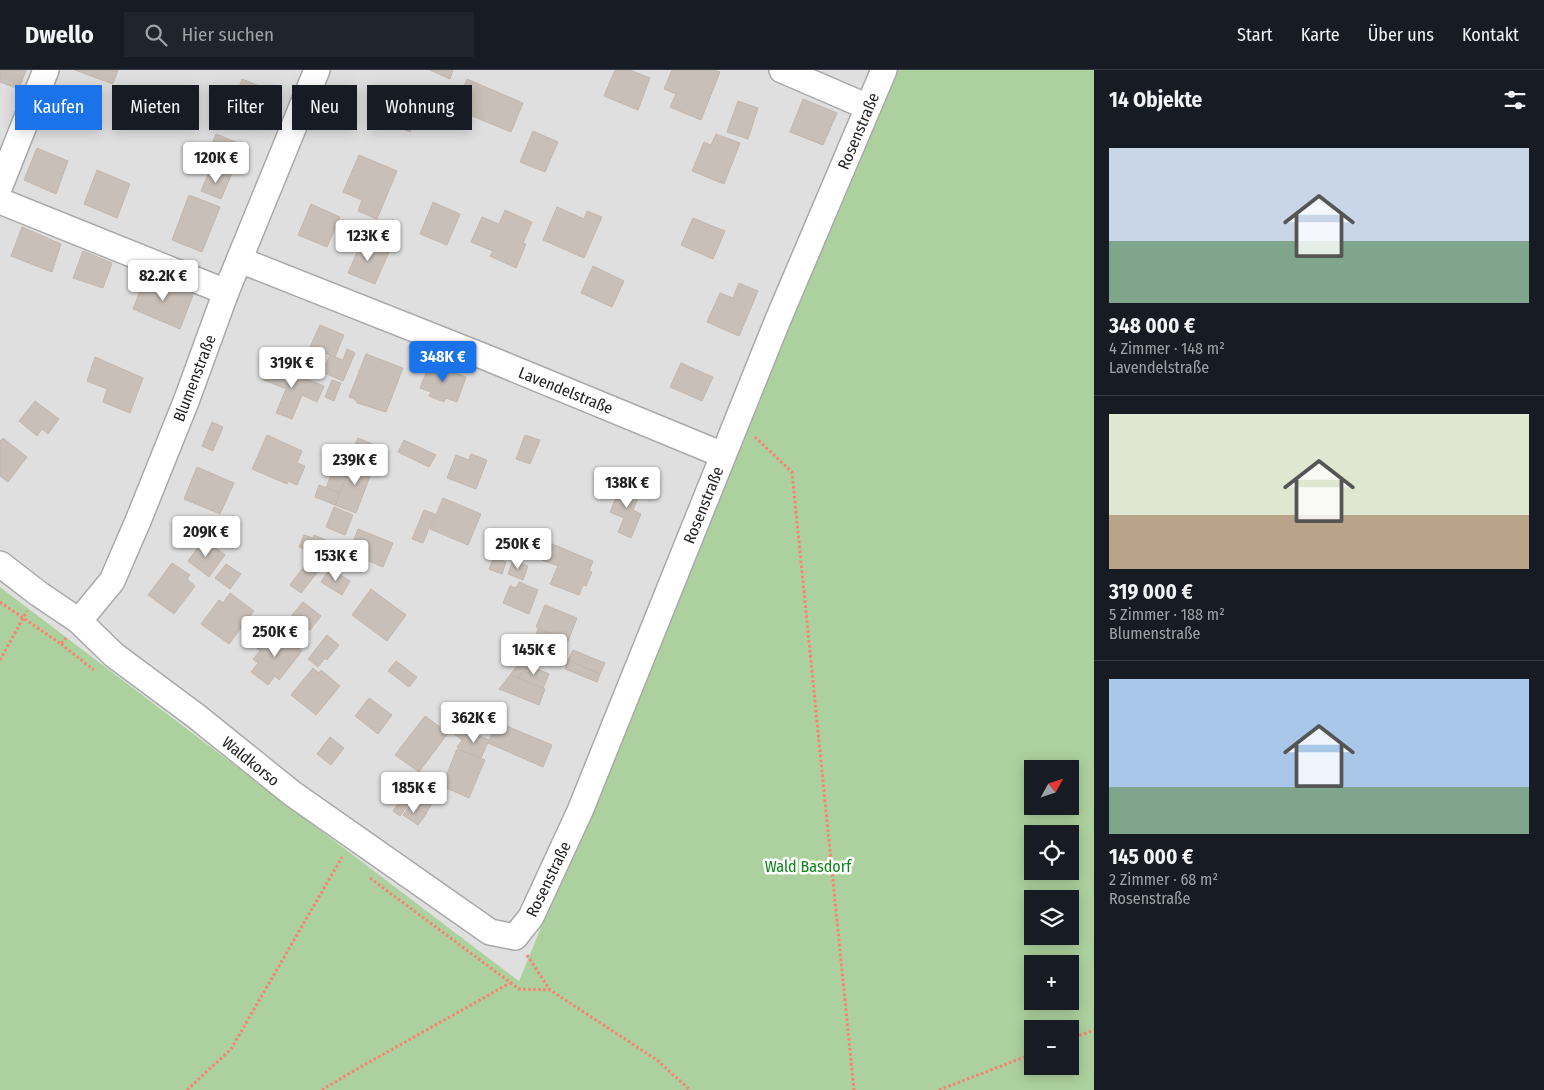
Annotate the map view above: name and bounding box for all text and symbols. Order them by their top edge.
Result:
search box [124,12,474,57]
text: Dwello [25,21,94,49]
icon: search [142,21,170,49]
text: Hier suchen [182,23,274,46]
text: Start [1237,24,1273,46]
text: Karte [1301,24,1340,46]
text: Über uns [1368,24,1434,46]
text: Kontakt [1462,24,1519,46]
chip: Kaufen [15,85,102,130]
chip: Mieten [112,85,199,130]
chip: Filter [209,85,282,130]
chip: Neu [292,85,357,130]
chip: Wohnung [367,85,472,130]
icon: filters [1501,86,1529,114]
text: 14 Objekte [1109,87,1202,113]
street label: Rosenstraße [834,90,883,172]
pin: 120K € [175,142,257,184]
text: 120K € [194,148,238,167]
icon: home [1274,181,1364,271]
pin: 123K € [327,220,409,262]
text: 123K € [347,226,389,245]
pin: 82.2K € [117,260,209,302]
text: 82.2K € [139,266,187,285]
text: 348 000 € [1109,313,1195,339]
street label: Blumenstraße [169,332,220,424]
text: 4 Zimmer · 148 m² [1109,339,1225,358]
pin: 348K € [402,340,484,383]
pin: 319K € [251,346,333,389]
text: 348K € [420,347,466,366]
text: 319K € [270,353,314,372]
text: Lavendelstraße [1109,358,1209,377]
street label: Lavendelstraße [516,363,616,418]
pin: 239K € [314,444,396,486]
icon: home [1274,446,1364,536]
text: 239K € [333,450,377,469]
street label: Rosenstraße [679,464,728,547]
pin: 138K € [586,466,668,509]
text: 138K € [605,473,649,492]
pin: 209K € [165,516,247,558]
text: 209K € [183,522,229,541]
pin: 250K € [477,528,559,570]
text: 250K € [495,534,541,553]
pin: 153K € [295,540,377,582]
text: 153K € [314,546,358,565]
text: 319 000 € [1109,579,1193,605]
text: 5 Zimmer · 188 m² [1109,605,1225,624]
pin: 250K € [234,616,316,658]
text: 250K € [252,622,298,641]
text: Blumenstraße [1109,624,1200,643]
pin: 145K € [493,634,575,676]
text: 145K € [512,640,556,659]
pin: 362K € [433,702,515,744]
text: 362K € [452,708,496,727]
icon: home [1274,711,1364,801]
street label: Waldkorso [218,733,283,790]
north arrow [1024,760,1079,815]
map controls [1024,760,1079,1075]
pin: 185K € [373,772,455,814]
text: 185K € [392,778,436,797]
button: locate [1024,825,1079,880]
street label: Rosenstraße [522,838,575,920]
text: 145 000 € [1109,844,1193,870]
park label: Wald Basdorf [765,857,852,876]
text: 2 Zimmer · 68 m² [1109,870,1218,889]
text: Rosenstraße [1109,889,1191,908]
button: layers [1024,890,1079,945]
button: + [1024,955,1079,1010]
button: − [1024,1020,1079,1075]

